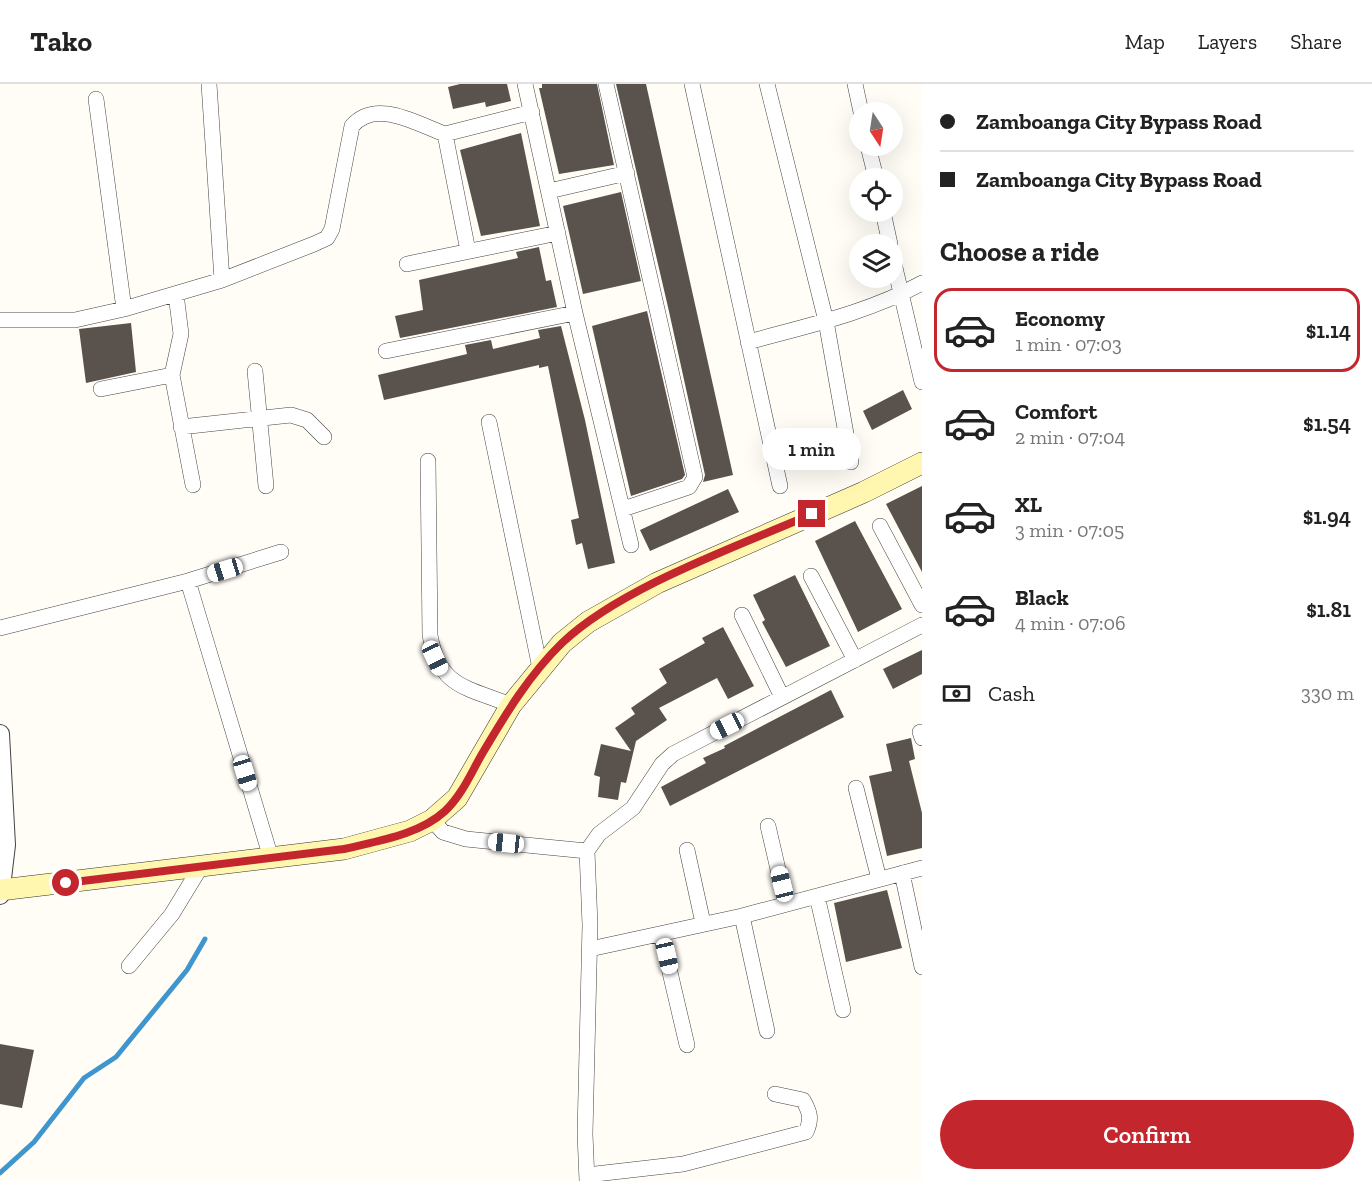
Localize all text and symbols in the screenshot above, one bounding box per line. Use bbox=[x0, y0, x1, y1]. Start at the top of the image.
text: Tako bbox=[30, 25, 92, 58]
text: Map bbox=[1125, 29, 1165, 54]
text: Layers bbox=[1198, 29, 1257, 54]
text: Share bbox=[1290, 29, 1342, 54]
north arrow bbox=[849, 102, 903, 156]
map controls bbox=[849, 102, 903, 288]
text: Zamboanga City Bypass Road bbox=[976, 108, 1262, 135]
text: Zamboanga City Bypass Road bbox=[976, 166, 1262, 193]
button: locate bbox=[849, 168, 903, 222]
button: layers bbox=[849, 234, 903, 288]
text: Choose a ride bbox=[940, 236, 1099, 268]
icon: car bbox=[943, 303, 997, 357]
text: Economy bbox=[1015, 305, 1105, 332]
text: $1.14 bbox=[1306, 317, 1351, 344]
text: 1 min · 07:03 bbox=[1015, 332, 1122, 356]
icon: car bbox=[943, 396, 997, 450]
text: Comfort bbox=[1015, 398, 1097, 425]
text: $1.54 bbox=[1303, 410, 1351, 437]
text: 2 min · 07:04 bbox=[1015, 425, 1125, 449]
callout: 1 min bbox=[762, 427, 862, 469]
text: 1 min bbox=[788, 437, 835, 461]
icon: car bbox=[943, 489, 997, 543]
text: XL bbox=[1015, 491, 1042, 518]
route end bbox=[798, 500, 825, 527]
text: $1.94 bbox=[1303, 503, 1351, 530]
text: 3 min · 07:05 bbox=[1015, 518, 1124, 542]
car bbox=[205, 556, 245, 584]
icon: car bbox=[943, 582, 997, 636]
text: Black bbox=[1015, 584, 1069, 611]
text: $1.81 bbox=[1306, 596, 1351, 623]
text: 4 min · 07:06 bbox=[1015, 611, 1126, 635]
car bbox=[419, 638, 451, 678]
icon: cash bbox=[940, 677, 973, 710]
text: Cash bbox=[988, 680, 1035, 707]
text: 330 m bbox=[1301, 681, 1354, 705]
car bbox=[707, 710, 747, 742]
car bbox=[231, 753, 259, 793]
car bbox=[487, 832, 525, 854]
car bbox=[769, 864, 795, 904]
route start bbox=[52, 869, 79, 896]
car bbox=[654, 936, 680, 976]
button: Confirm bbox=[940, 1100, 1354, 1169]

